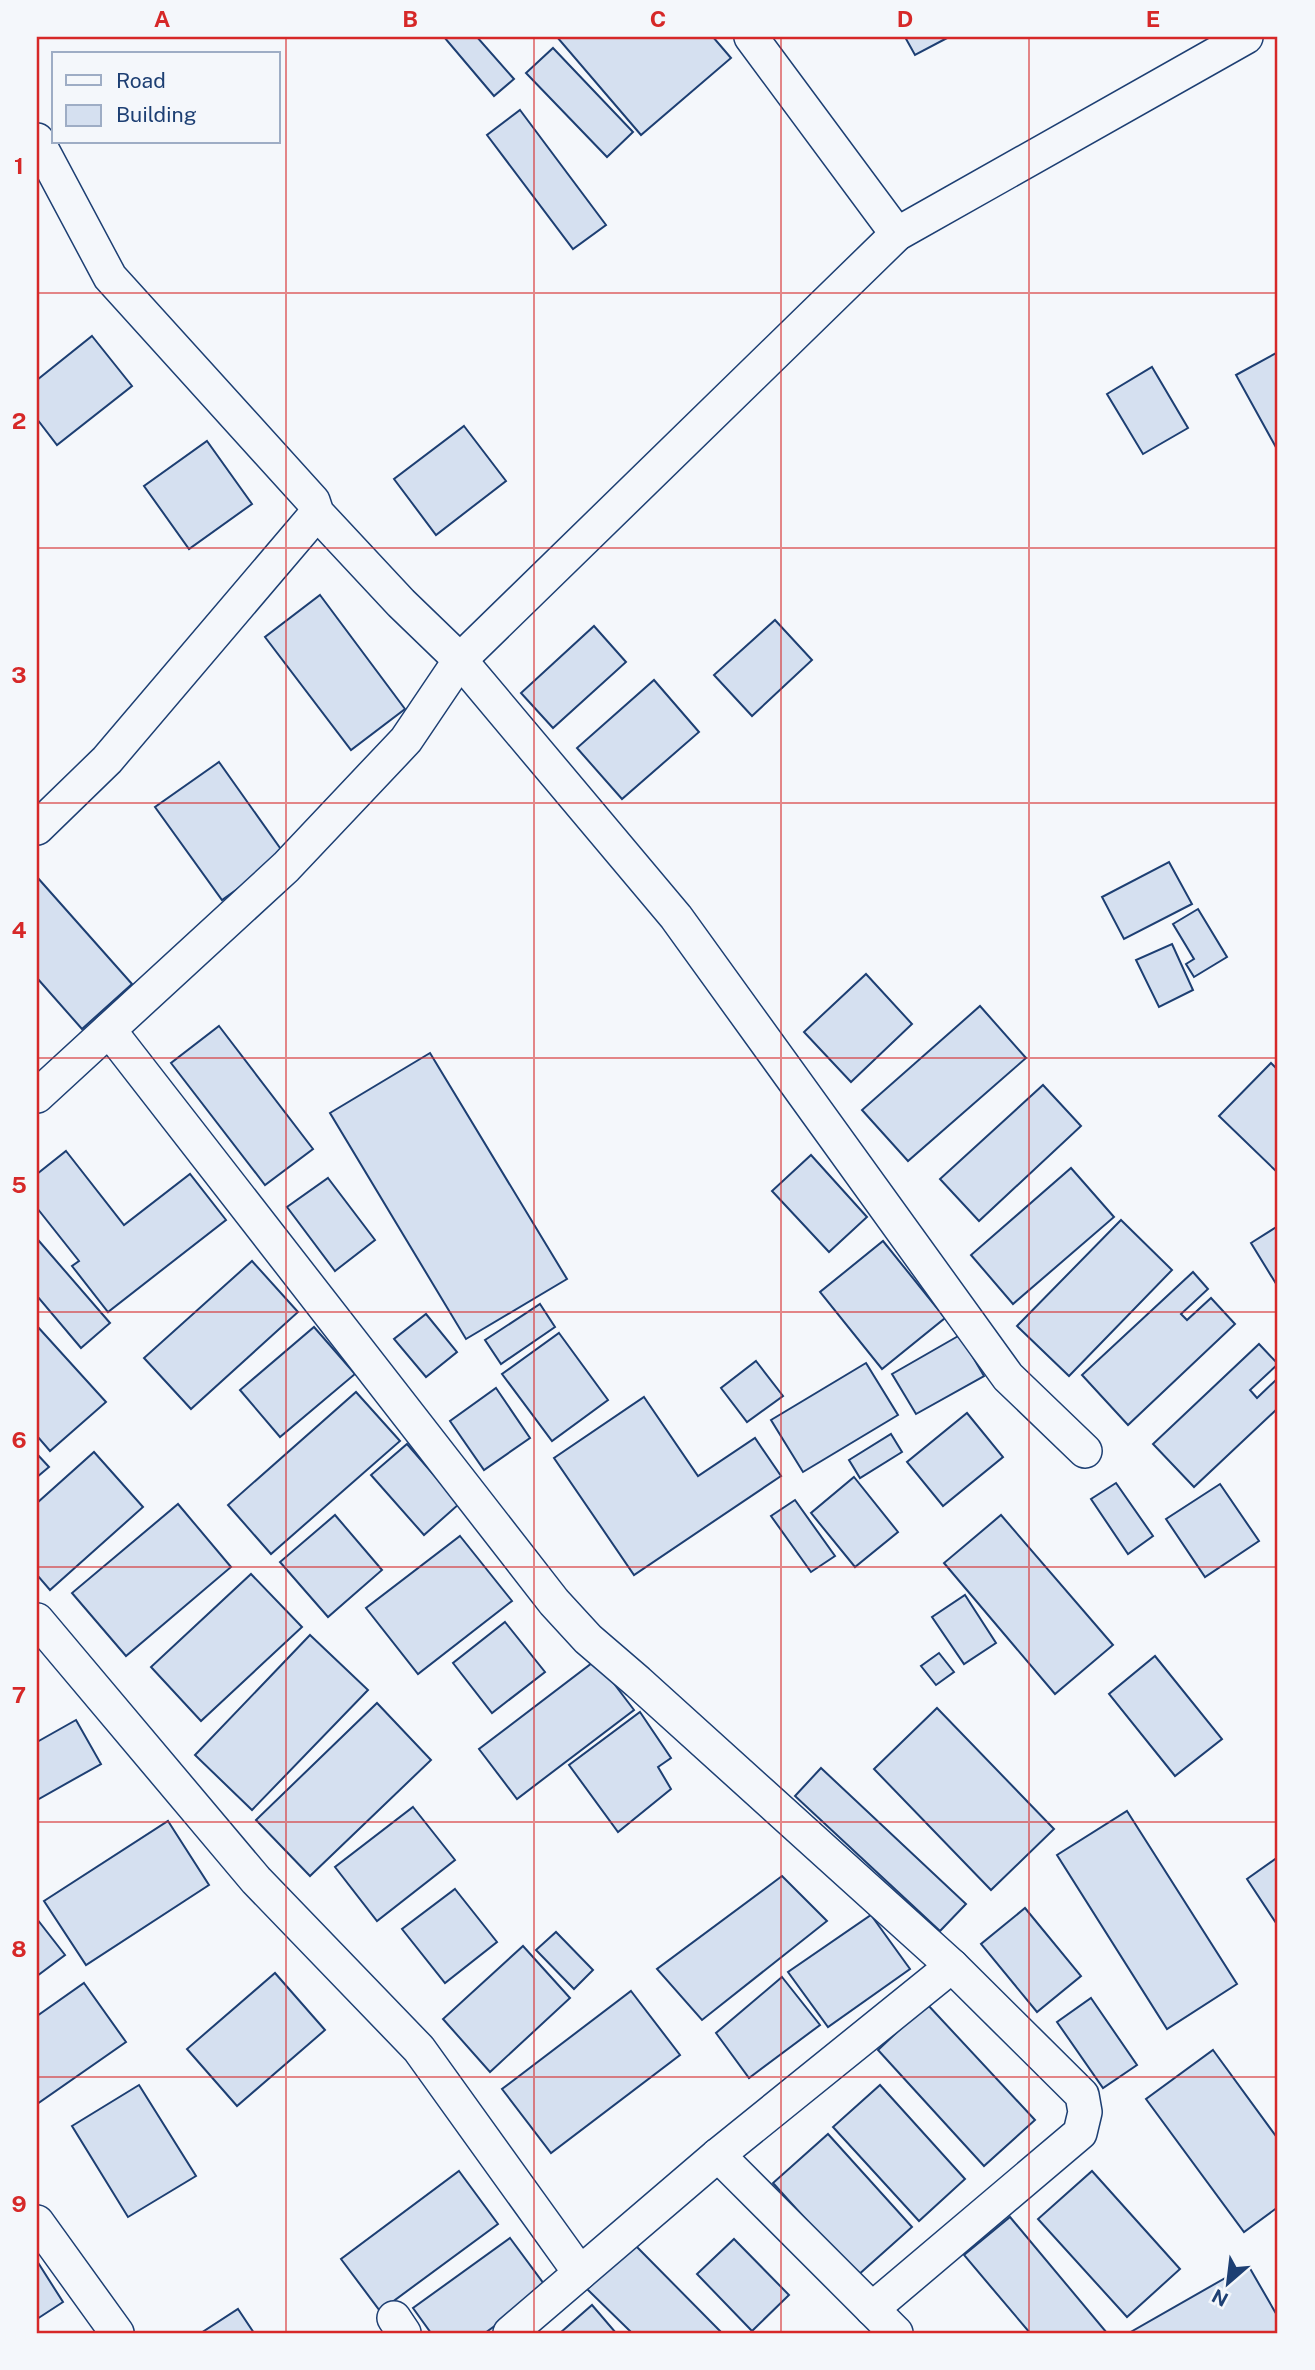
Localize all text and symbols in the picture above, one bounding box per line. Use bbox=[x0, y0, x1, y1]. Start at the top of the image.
text: A bbox=[154, 5, 171, 32]
text: B bbox=[402, 5, 418, 32]
text: C bbox=[650, 5, 666, 32]
text: D bbox=[897, 5, 913, 32]
text: E bbox=[1146, 5, 1160, 32]
legend bbox=[52, 52, 280, 144]
text: Road bbox=[116, 68, 166, 93]
text: Building bbox=[116, 102, 197, 127]
text: 1 bbox=[14, 152, 24, 179]
text: 2 bbox=[12, 407, 26, 434]
text: 3 bbox=[11, 661, 27, 688]
text: 4 bbox=[11, 916, 27, 943]
text: 5 bbox=[11, 1171, 27, 1198]
text: 6 bbox=[11, 1426, 27, 1453]
text: 7 bbox=[12, 1681, 26, 1708]
text: 8 bbox=[11, 1935, 27, 1962]
text: 9 bbox=[11, 2190, 27, 2217]
north arrow bbox=[1192, 2248, 1262, 2318]
text: N bbox=[1208, 2285, 1232, 2311]

